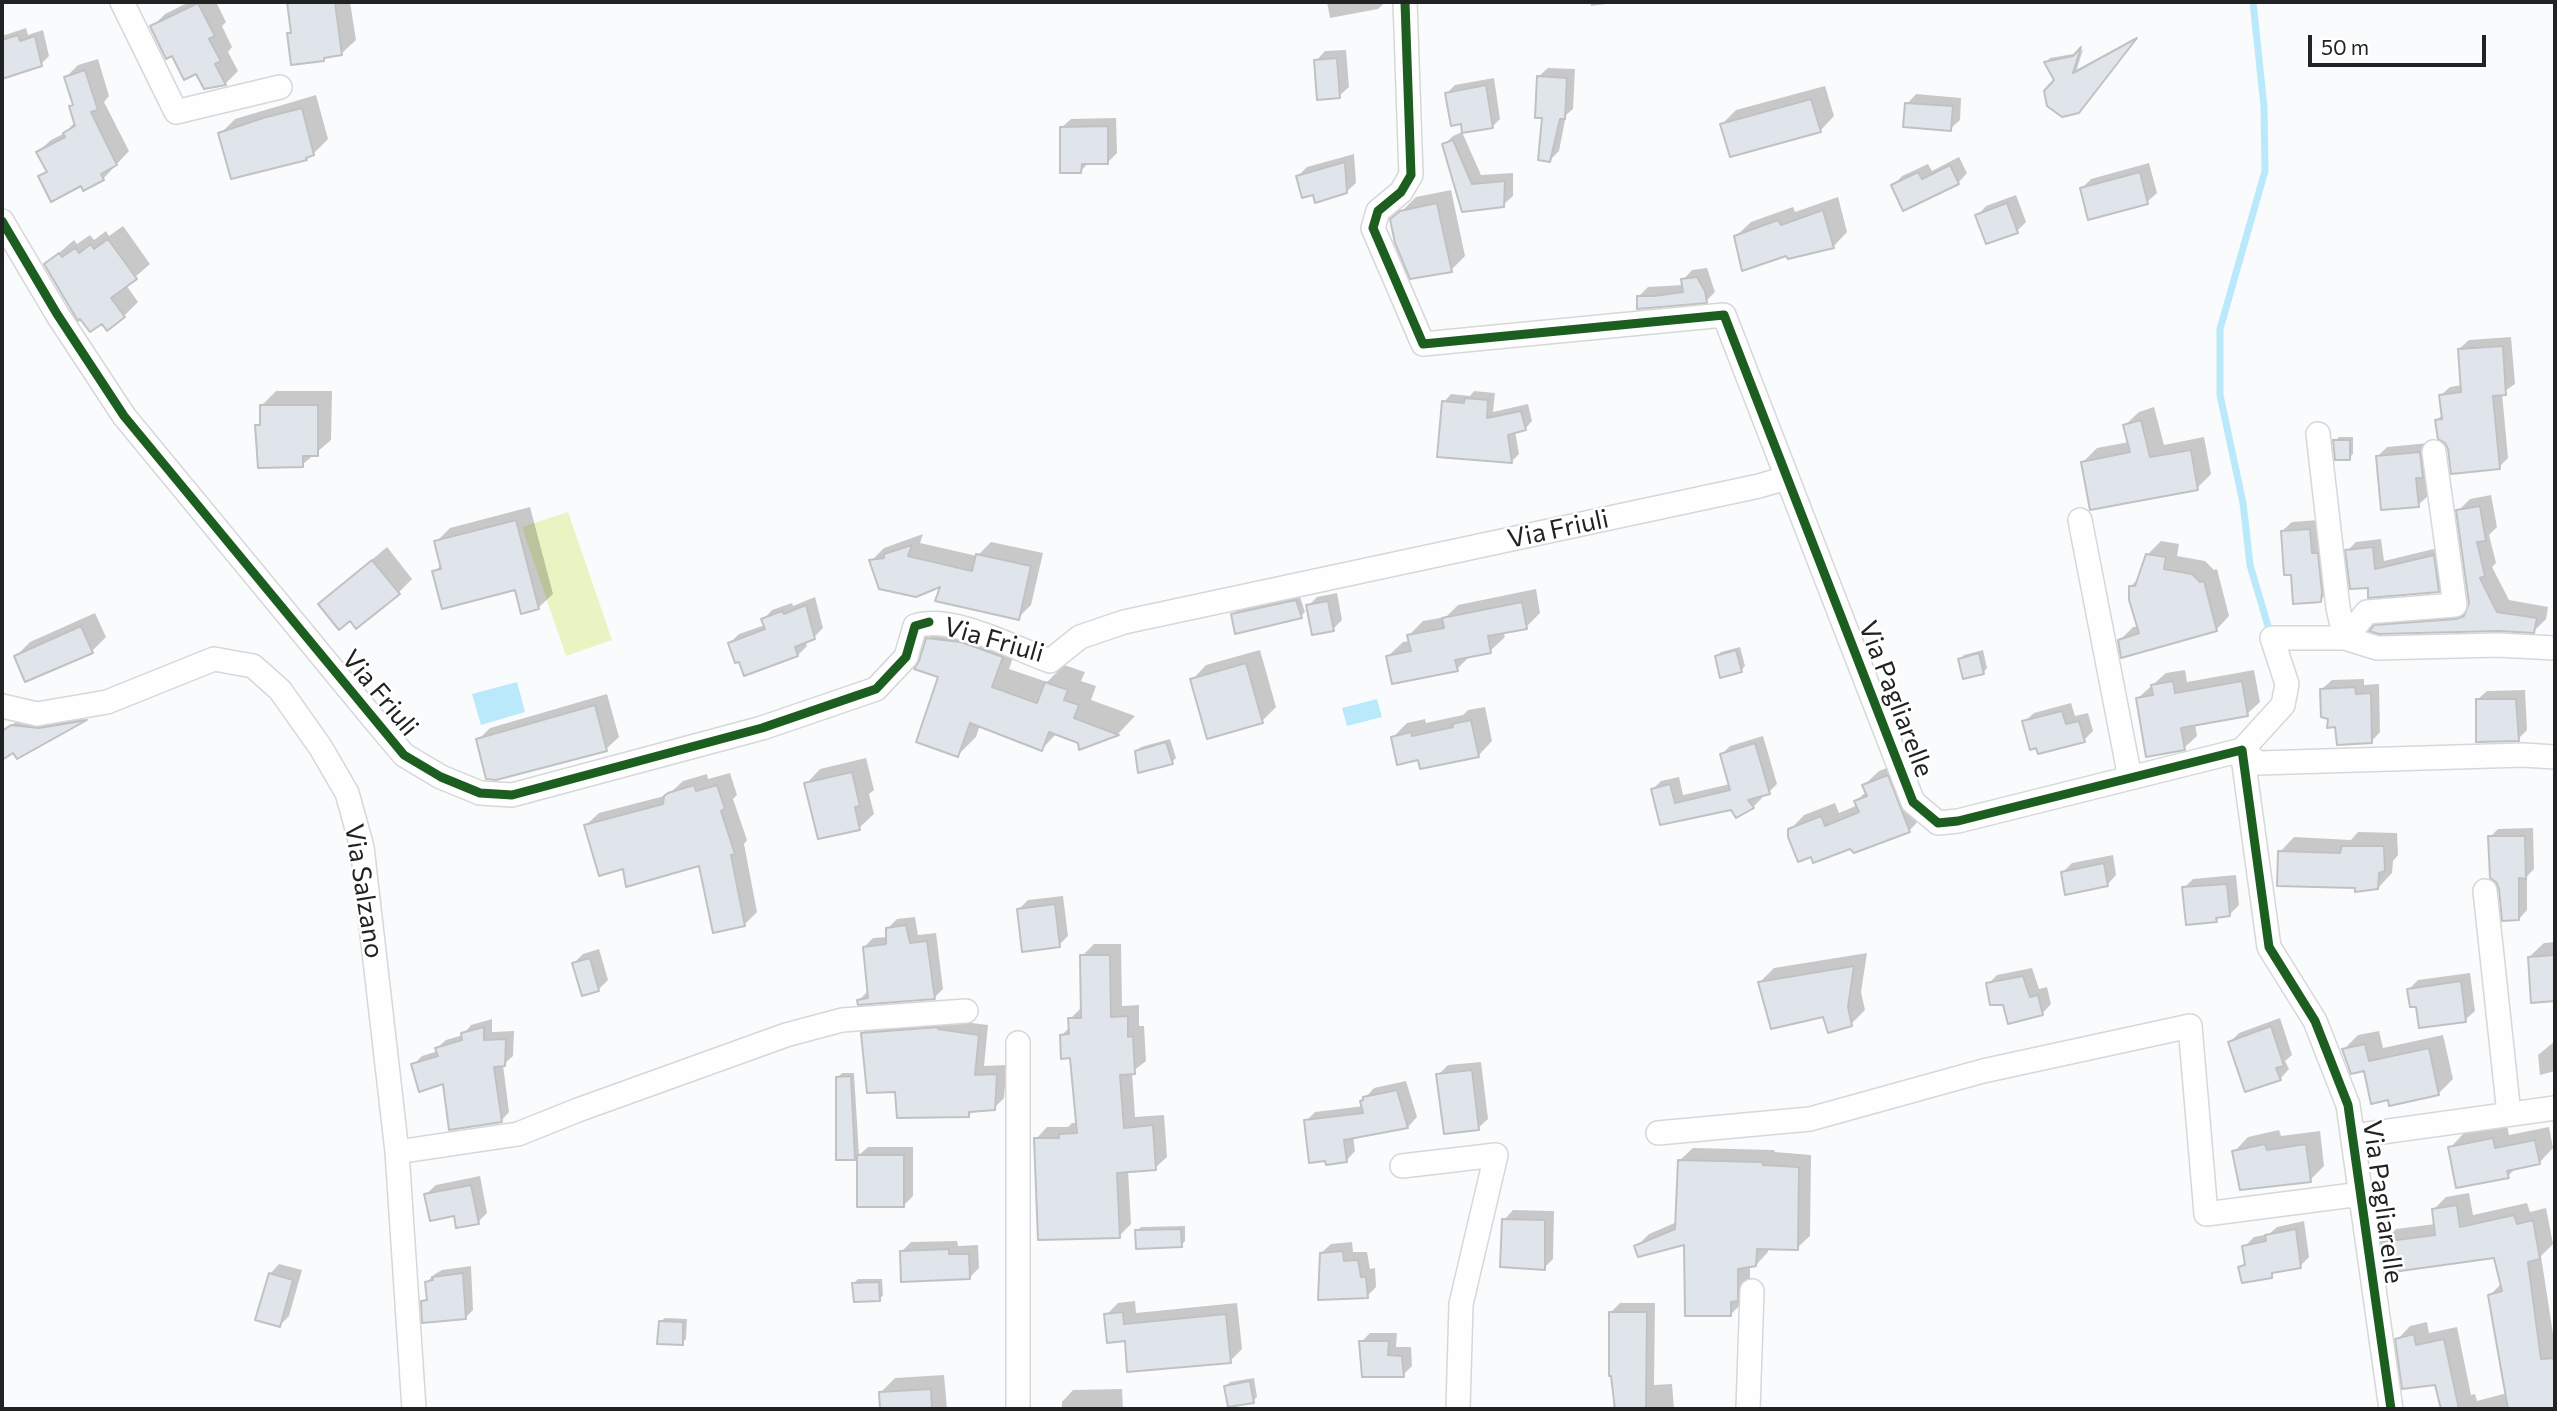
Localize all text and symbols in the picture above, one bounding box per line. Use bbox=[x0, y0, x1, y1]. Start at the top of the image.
scale bar bbox=[2312, 21, 2490, 65]
text: 50 m bbox=[2321, 34, 2369, 59]
street label: Via Friuli bbox=[1505, 503, 1611, 555]
street label: Via Friuli bbox=[940, 611, 1048, 669]
street label: Via Pagliarelle bbox=[1852, 617, 1940, 781]
street label: Via Friuli bbox=[335, 644, 425, 742]
street label: Via Salzano bbox=[338, 822, 390, 960]
street label: Via Pagliarelle bbox=[2356, 1118, 2410, 1286]

